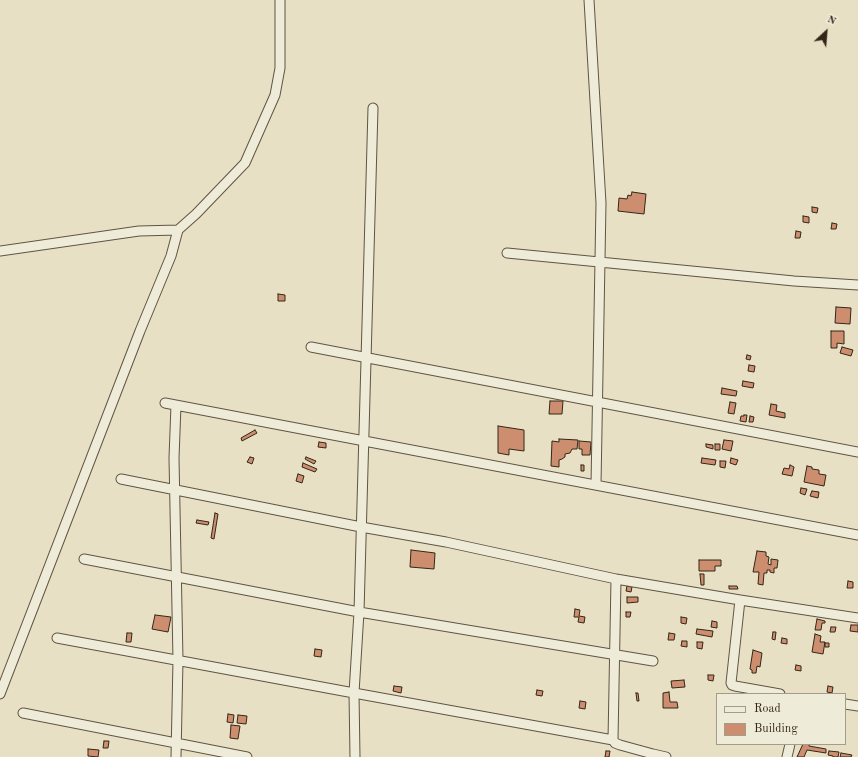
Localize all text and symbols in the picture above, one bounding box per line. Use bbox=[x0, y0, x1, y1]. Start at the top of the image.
north arrow bbox=[806, 12, 846, 52]
text: N bbox=[825, 14, 838, 28]
legend bbox=[716, 693, 846, 745]
text: Road bbox=[754, 703, 781, 715]
text: Building bbox=[754, 723, 798, 735]

